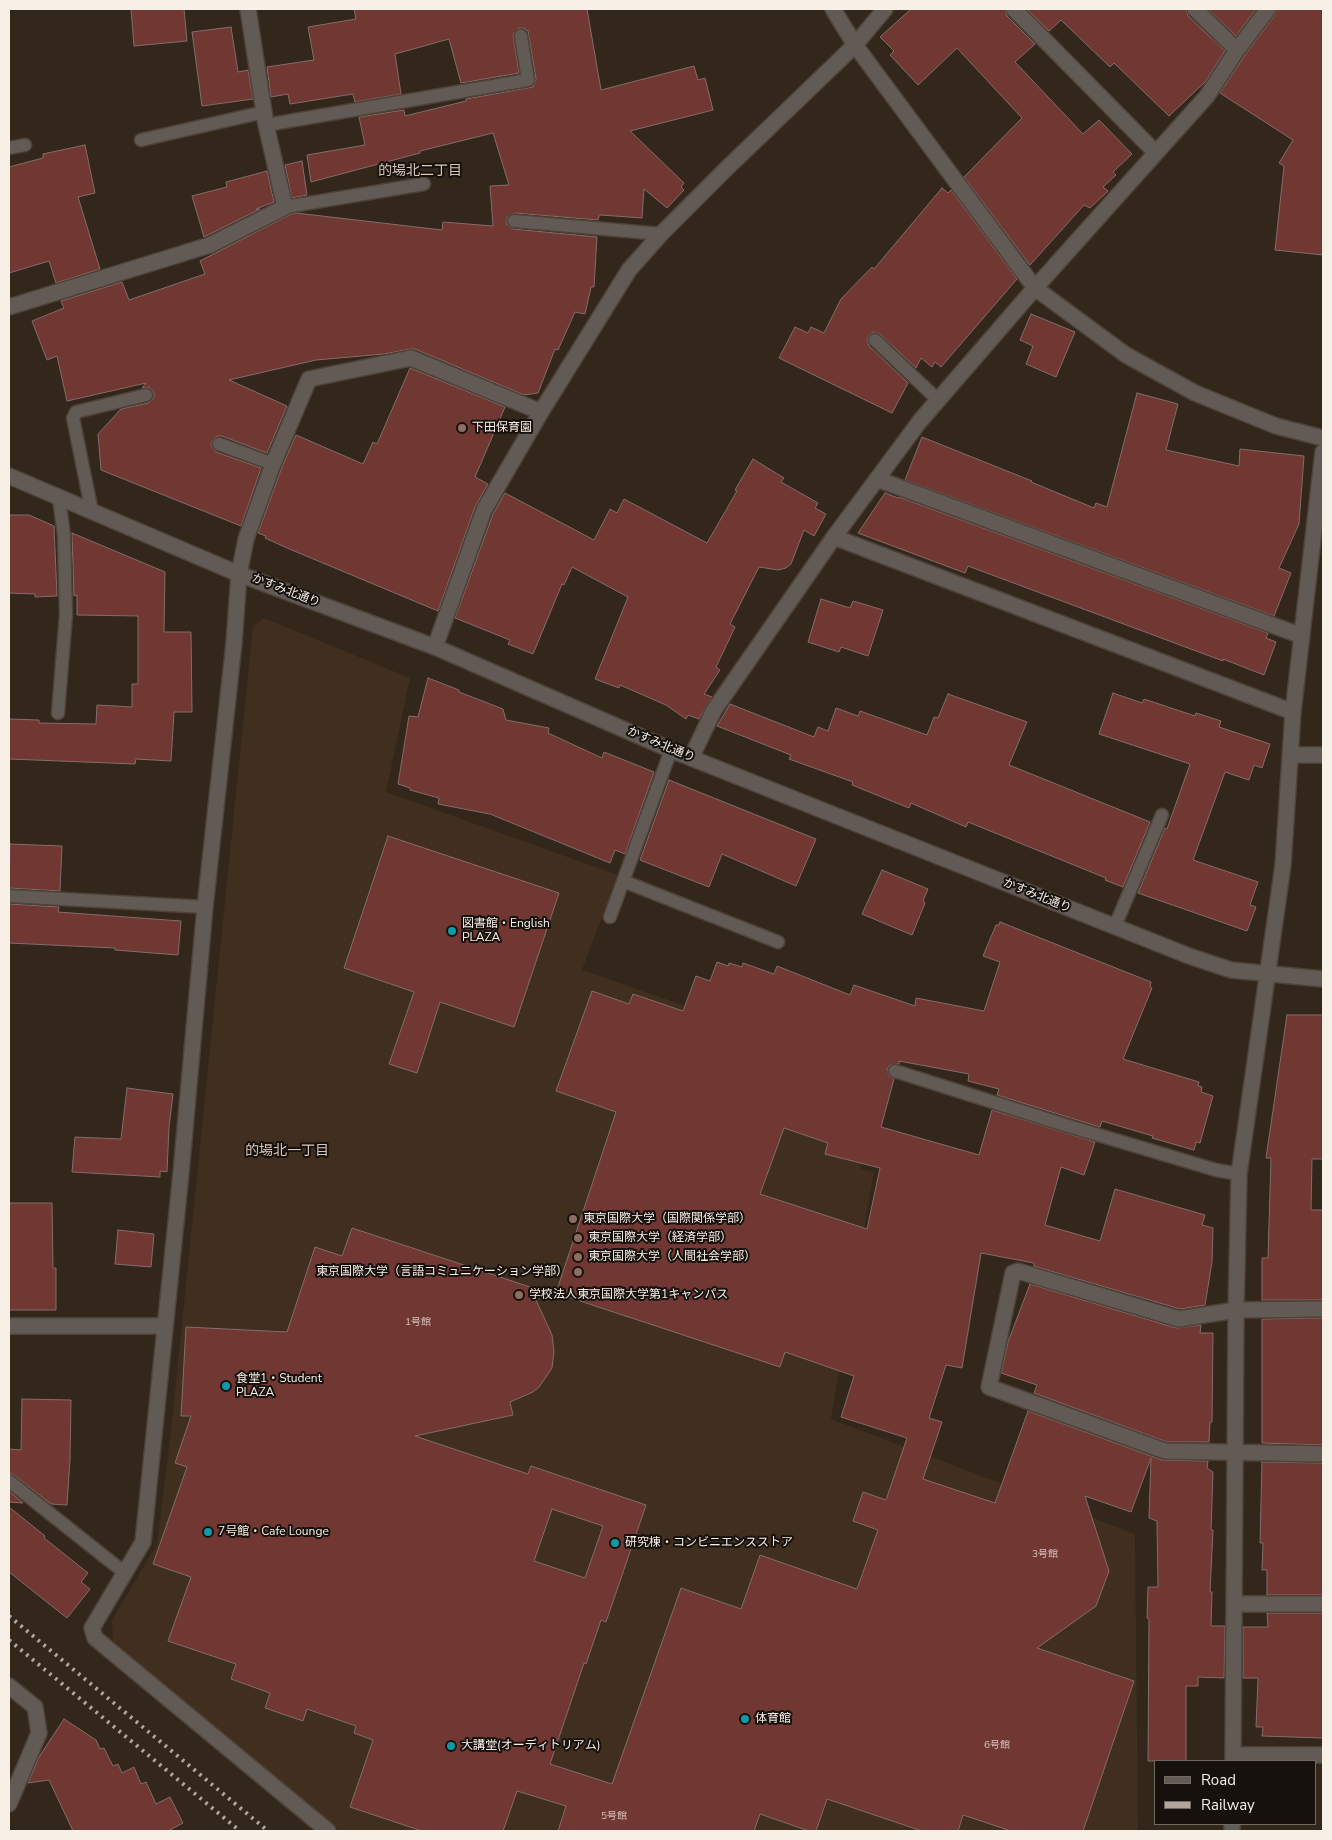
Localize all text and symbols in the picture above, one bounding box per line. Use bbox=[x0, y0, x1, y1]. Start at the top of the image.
district label: 的場北二丁目 bbox=[378, 164, 462, 180]
place label: 下田保育園 bbox=[472, 421, 532, 435]
marker: 下田保育園 bbox=[456, 422, 468, 434]
street label: かすみ北通り bbox=[250, 571, 322, 611]
street label: かすみ北通り bbox=[625, 724, 697, 766]
street label: かすみ北通り bbox=[1001, 876, 1073, 916]
place label: 図書館・English PLAZA bbox=[462, 917, 550, 945]
marker: 図書館・English PLAZA bbox=[446, 925, 458, 937]
district label: 的場北一丁目 bbox=[245, 1144, 329, 1160]
place label: 東京国際大学（国際関係学部） bbox=[583, 1212, 751, 1226]
marker: 東京国際大学（国際関係学部） bbox=[567, 1213, 579, 1225]
place label: 東京国際大学（経済学部） bbox=[588, 1231, 732, 1245]
marker: 東京国際大学（経済学部） bbox=[572, 1232, 584, 1244]
place label: 東京国際大学（人間社会学部） bbox=[588, 1250, 756, 1264]
marker: 東京国際大学（人間社会学部） bbox=[572, 1251, 584, 1263]
place label: 東京国際大学（言語コミュニケーション学部） bbox=[316, 1265, 568, 1279]
marker: 東京国際大学（言語コミュニケーション学部） bbox=[572, 1266, 584, 1278]
place label: 学校法人東京国際大学第1キャンパス bbox=[529, 1288, 728, 1302]
marker: 学校法人東京国際大学第1キャンパス bbox=[513, 1289, 525, 1301]
house number: 1号館 bbox=[405, 1317, 431, 1329]
place label: 食堂1・Student PLAZA bbox=[236, 1372, 322, 1400]
marker: 食堂1・Student PLAZA bbox=[220, 1380, 232, 1392]
place label: 7号館・Cafe Lounge bbox=[218, 1525, 329, 1539]
marker: 7号館・Cafe Lounge bbox=[202, 1526, 214, 1538]
place label: 研究棟・コンビニエンスストア bbox=[625, 1536, 793, 1550]
marker: 研究棟・コンビニエンスストア bbox=[609, 1537, 621, 1549]
house number: 3号館 bbox=[1032, 1549, 1058, 1561]
place label: 体育館 bbox=[755, 1712, 791, 1726]
marker: 体育館 bbox=[739, 1713, 751, 1725]
place label: 大講堂(オーディトリアム) bbox=[461, 1739, 601, 1753]
marker: 大講堂(オーディトリアム) bbox=[445, 1740, 457, 1752]
house number: 6号館 bbox=[984, 1740, 1010, 1752]
legend bbox=[1154, 1760, 1317, 1825]
text: Road bbox=[1201, 1770, 1236, 1790]
text: Railway bbox=[1201, 1795, 1255, 1815]
house number: 5号館 bbox=[601, 1811, 627, 1823]

